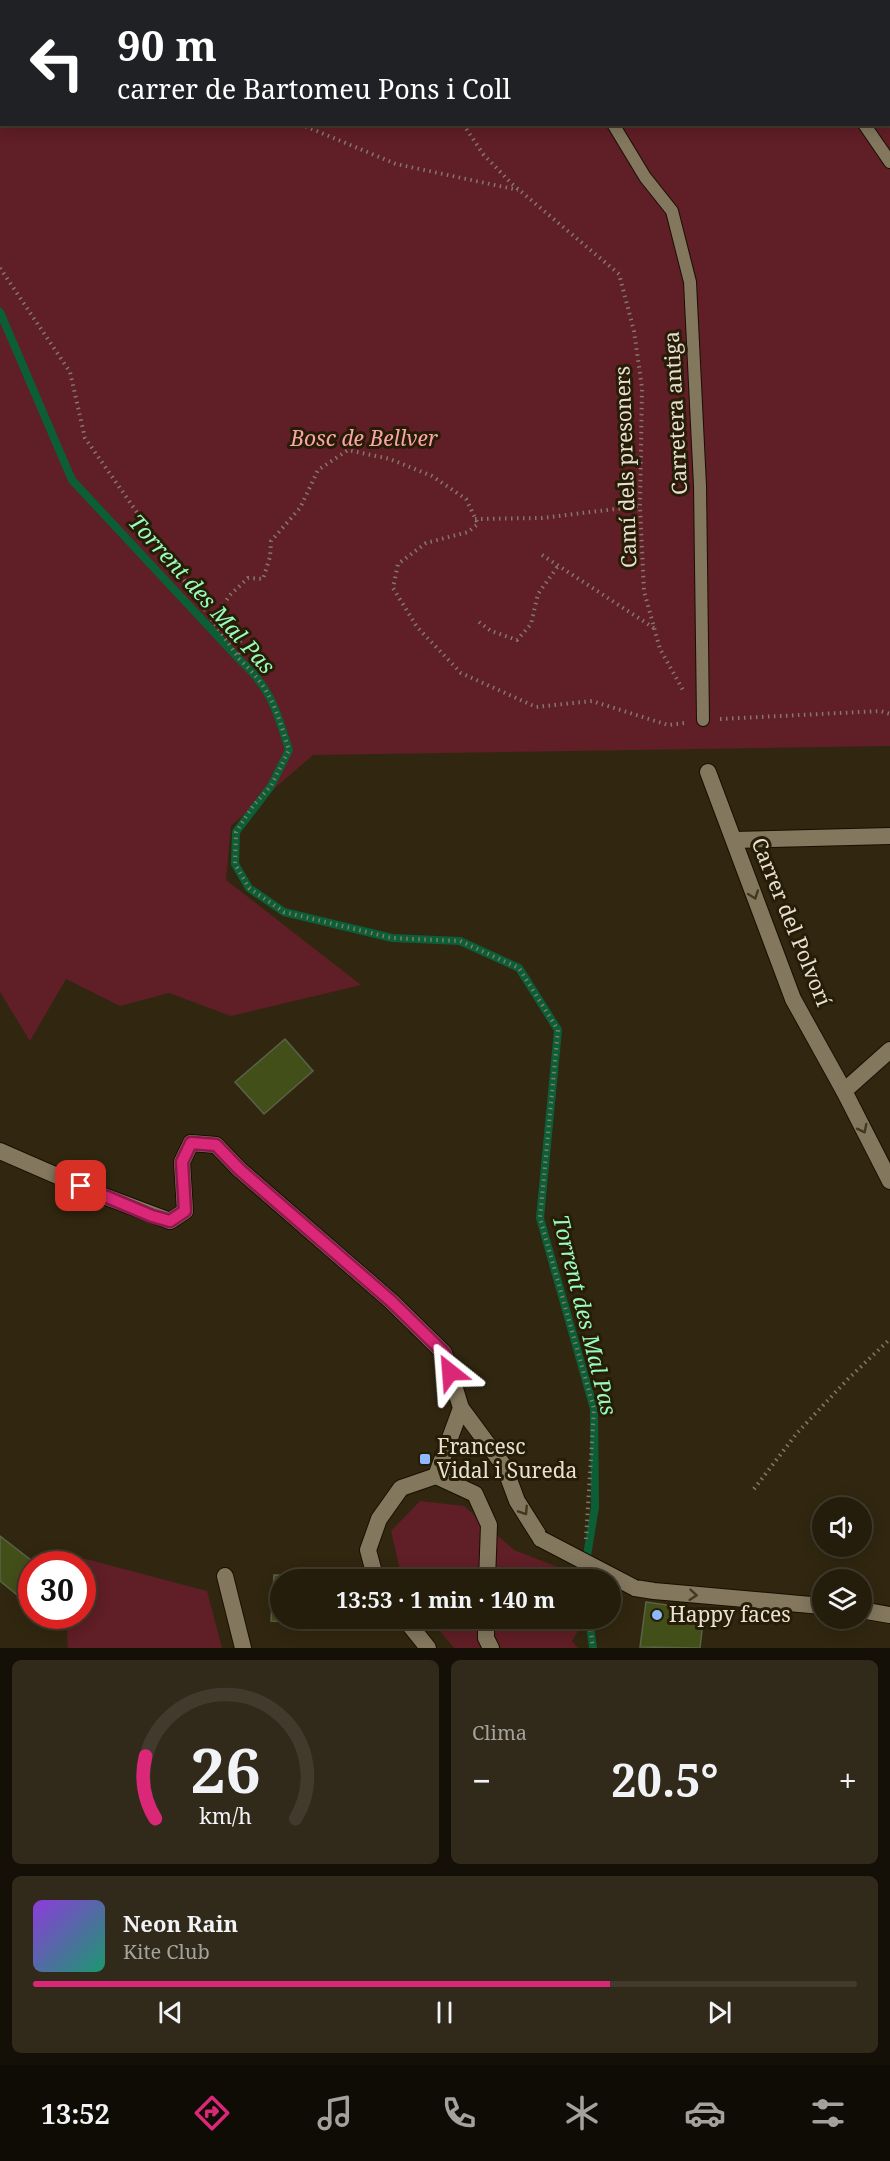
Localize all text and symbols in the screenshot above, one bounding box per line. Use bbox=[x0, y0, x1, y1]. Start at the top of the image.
text: 90 m bbox=[117, 16, 217, 73]
icon: left bbox=[18, 24, 96, 102]
text: carrer de Bartomeu Pons i Coll bbox=[117, 70, 511, 107]
street label: Carretera antiga bbox=[657, 331, 693, 496]
street label: Camí dels presoners bbox=[607, 366, 643, 568]
park label: Bosc de Bellver bbox=[289, 424, 438, 452]
water label: Torrent des Mal Pas bbox=[123, 507, 283, 680]
street label: Carrer del Polvorí bbox=[745, 833, 839, 1010]
one-way arrow bbox=[747, 889, 760, 900]
one-way arrow bbox=[856, 1122, 867, 1133]
pin bbox=[55, 1160, 106, 1211]
icon: arrive bbox=[64, 1169, 97, 1202]
water label: Torrent des Mal Pas bbox=[547, 1212, 625, 1418]
position arrow bbox=[418, 1340, 482, 1404]
place label: Francesc Vidal i Sureda bbox=[437, 1432, 577, 1484]
marker: Francesc Vidal i Sureda bbox=[418, 1452, 432, 1466]
map controls bbox=[812, 1497, 872, 1629]
button: sound bbox=[812, 1497, 872, 1557]
one-way arrow bbox=[516, 1505, 528, 1515]
speed limit sign: 30 bbox=[18, 1551, 96, 1629]
button: layers bbox=[812, 1569, 872, 1629]
text: 13:53 · 1 min · 140 m bbox=[336, 1584, 555, 1614]
one-way arrow bbox=[689, 1588, 698, 1601]
place label: Happy faces bbox=[669, 1600, 791, 1628]
marker: Happy faces bbox=[650, 1608, 664, 1622]
text: Clima bbox=[472, 1719, 527, 1746]
text: 26 bbox=[190, 1726, 261, 1811]
text: 20.5° bbox=[611, 1749, 719, 1810]
text: − bbox=[472, 1758, 491, 1803]
text: + bbox=[839, 1758, 857, 1803]
text: km/h bbox=[199, 1801, 252, 1830]
text: Neon Rain bbox=[123, 1908, 238, 1938]
text: Kite Club bbox=[123, 1938, 210, 1965]
icon: previous bbox=[154, 1996, 187, 2029]
icon: pause bbox=[428, 1996, 461, 2029]
icon: next bbox=[703, 1996, 736, 2029]
icon: directions bbox=[191, 2092, 233, 2134]
icon: music bbox=[314, 2092, 356, 2134]
icon: phone bbox=[438, 2092, 480, 2134]
icon: climate bbox=[561, 2092, 603, 2134]
icon: car bbox=[684, 2092, 726, 2134]
icon: filters bbox=[807, 2092, 849, 2134]
text: 13:52 bbox=[41, 2095, 110, 2132]

